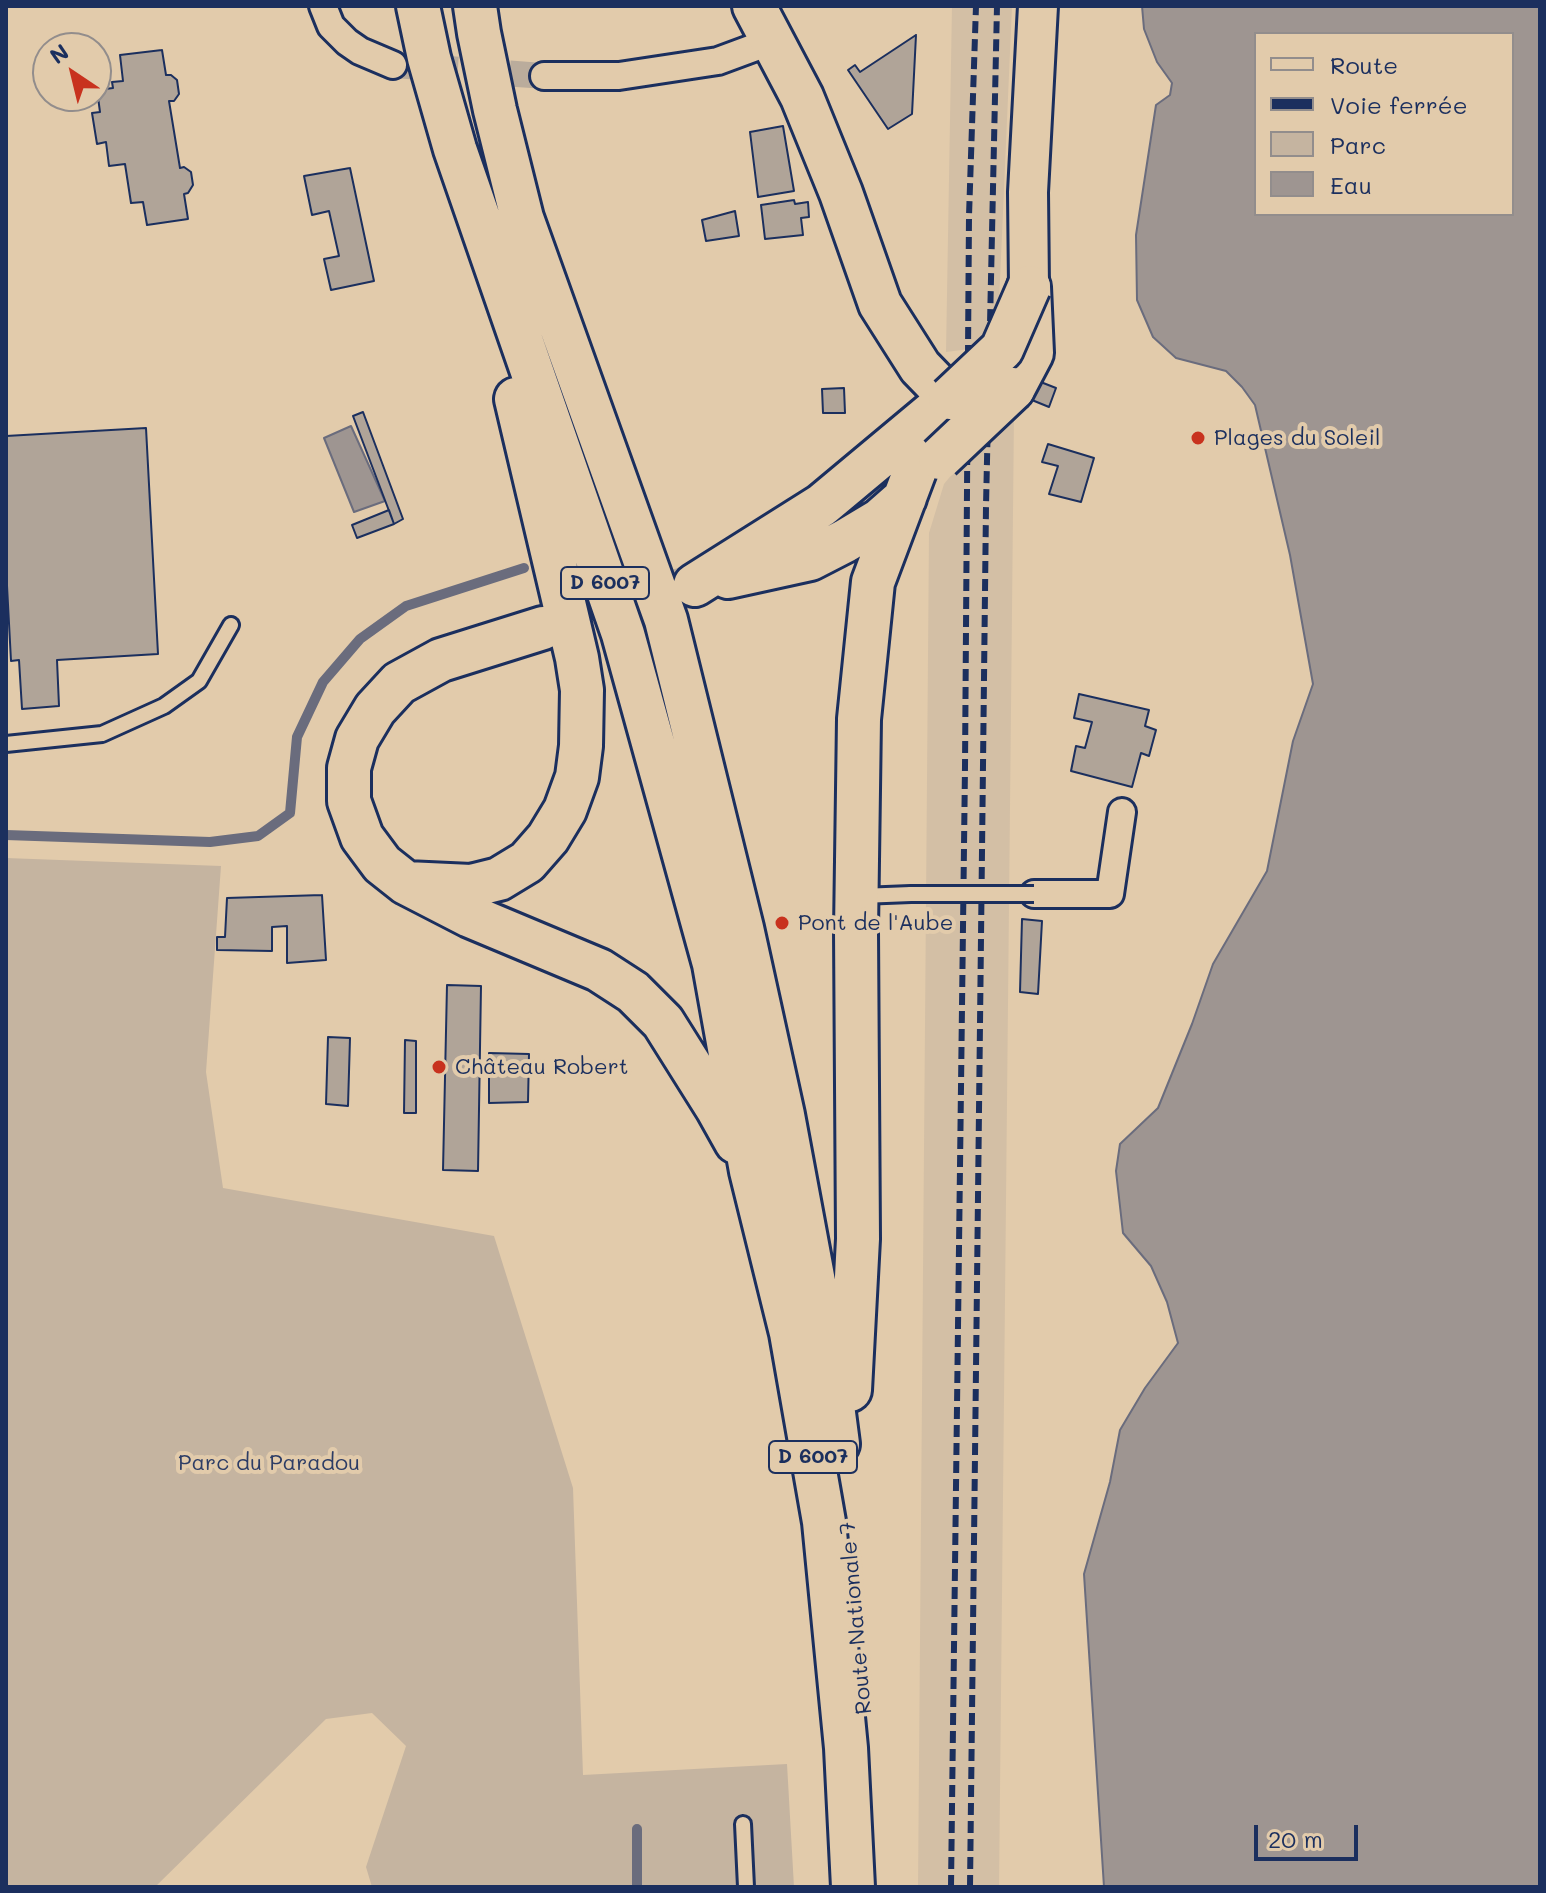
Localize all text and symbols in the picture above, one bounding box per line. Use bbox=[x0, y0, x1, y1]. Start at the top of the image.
north arrow bbox=[32, 32, 112, 112]
legend bbox=[1254, 32, 1514, 216]
text: N bbox=[44, 37, 74, 70]
text: Route bbox=[1330, 49, 1398, 80]
text: Voie ferrée bbox=[1330, 89, 1468, 120]
text: Parc bbox=[1330, 129, 1386, 160]
text: Eau bbox=[1330, 169, 1372, 200]
place label: Plages du Soleil bbox=[1214, 425, 1381, 451]
marker: Plages du Soleil bbox=[1189, 429, 1207, 447]
road number: D 6007 bbox=[561, 567, 649, 599]
place label: Pont de l'Aube bbox=[798, 910, 953, 936]
marker: Pont de l'Aube bbox=[773, 914, 791, 932]
place label: Château Robert bbox=[455, 1054, 628, 1080]
marker: Château Robert bbox=[430, 1058, 448, 1076]
road number: D 6007 bbox=[769, 1441, 857, 1473]
park label: Parc du Paradou bbox=[178, 1450, 360, 1476]
street label: Route Nationale 7 bbox=[834, 1521, 878, 1715]
scale bar bbox=[1258, 1809, 1362, 1859]
text: 20 m bbox=[1268, 1823, 1323, 1854]

